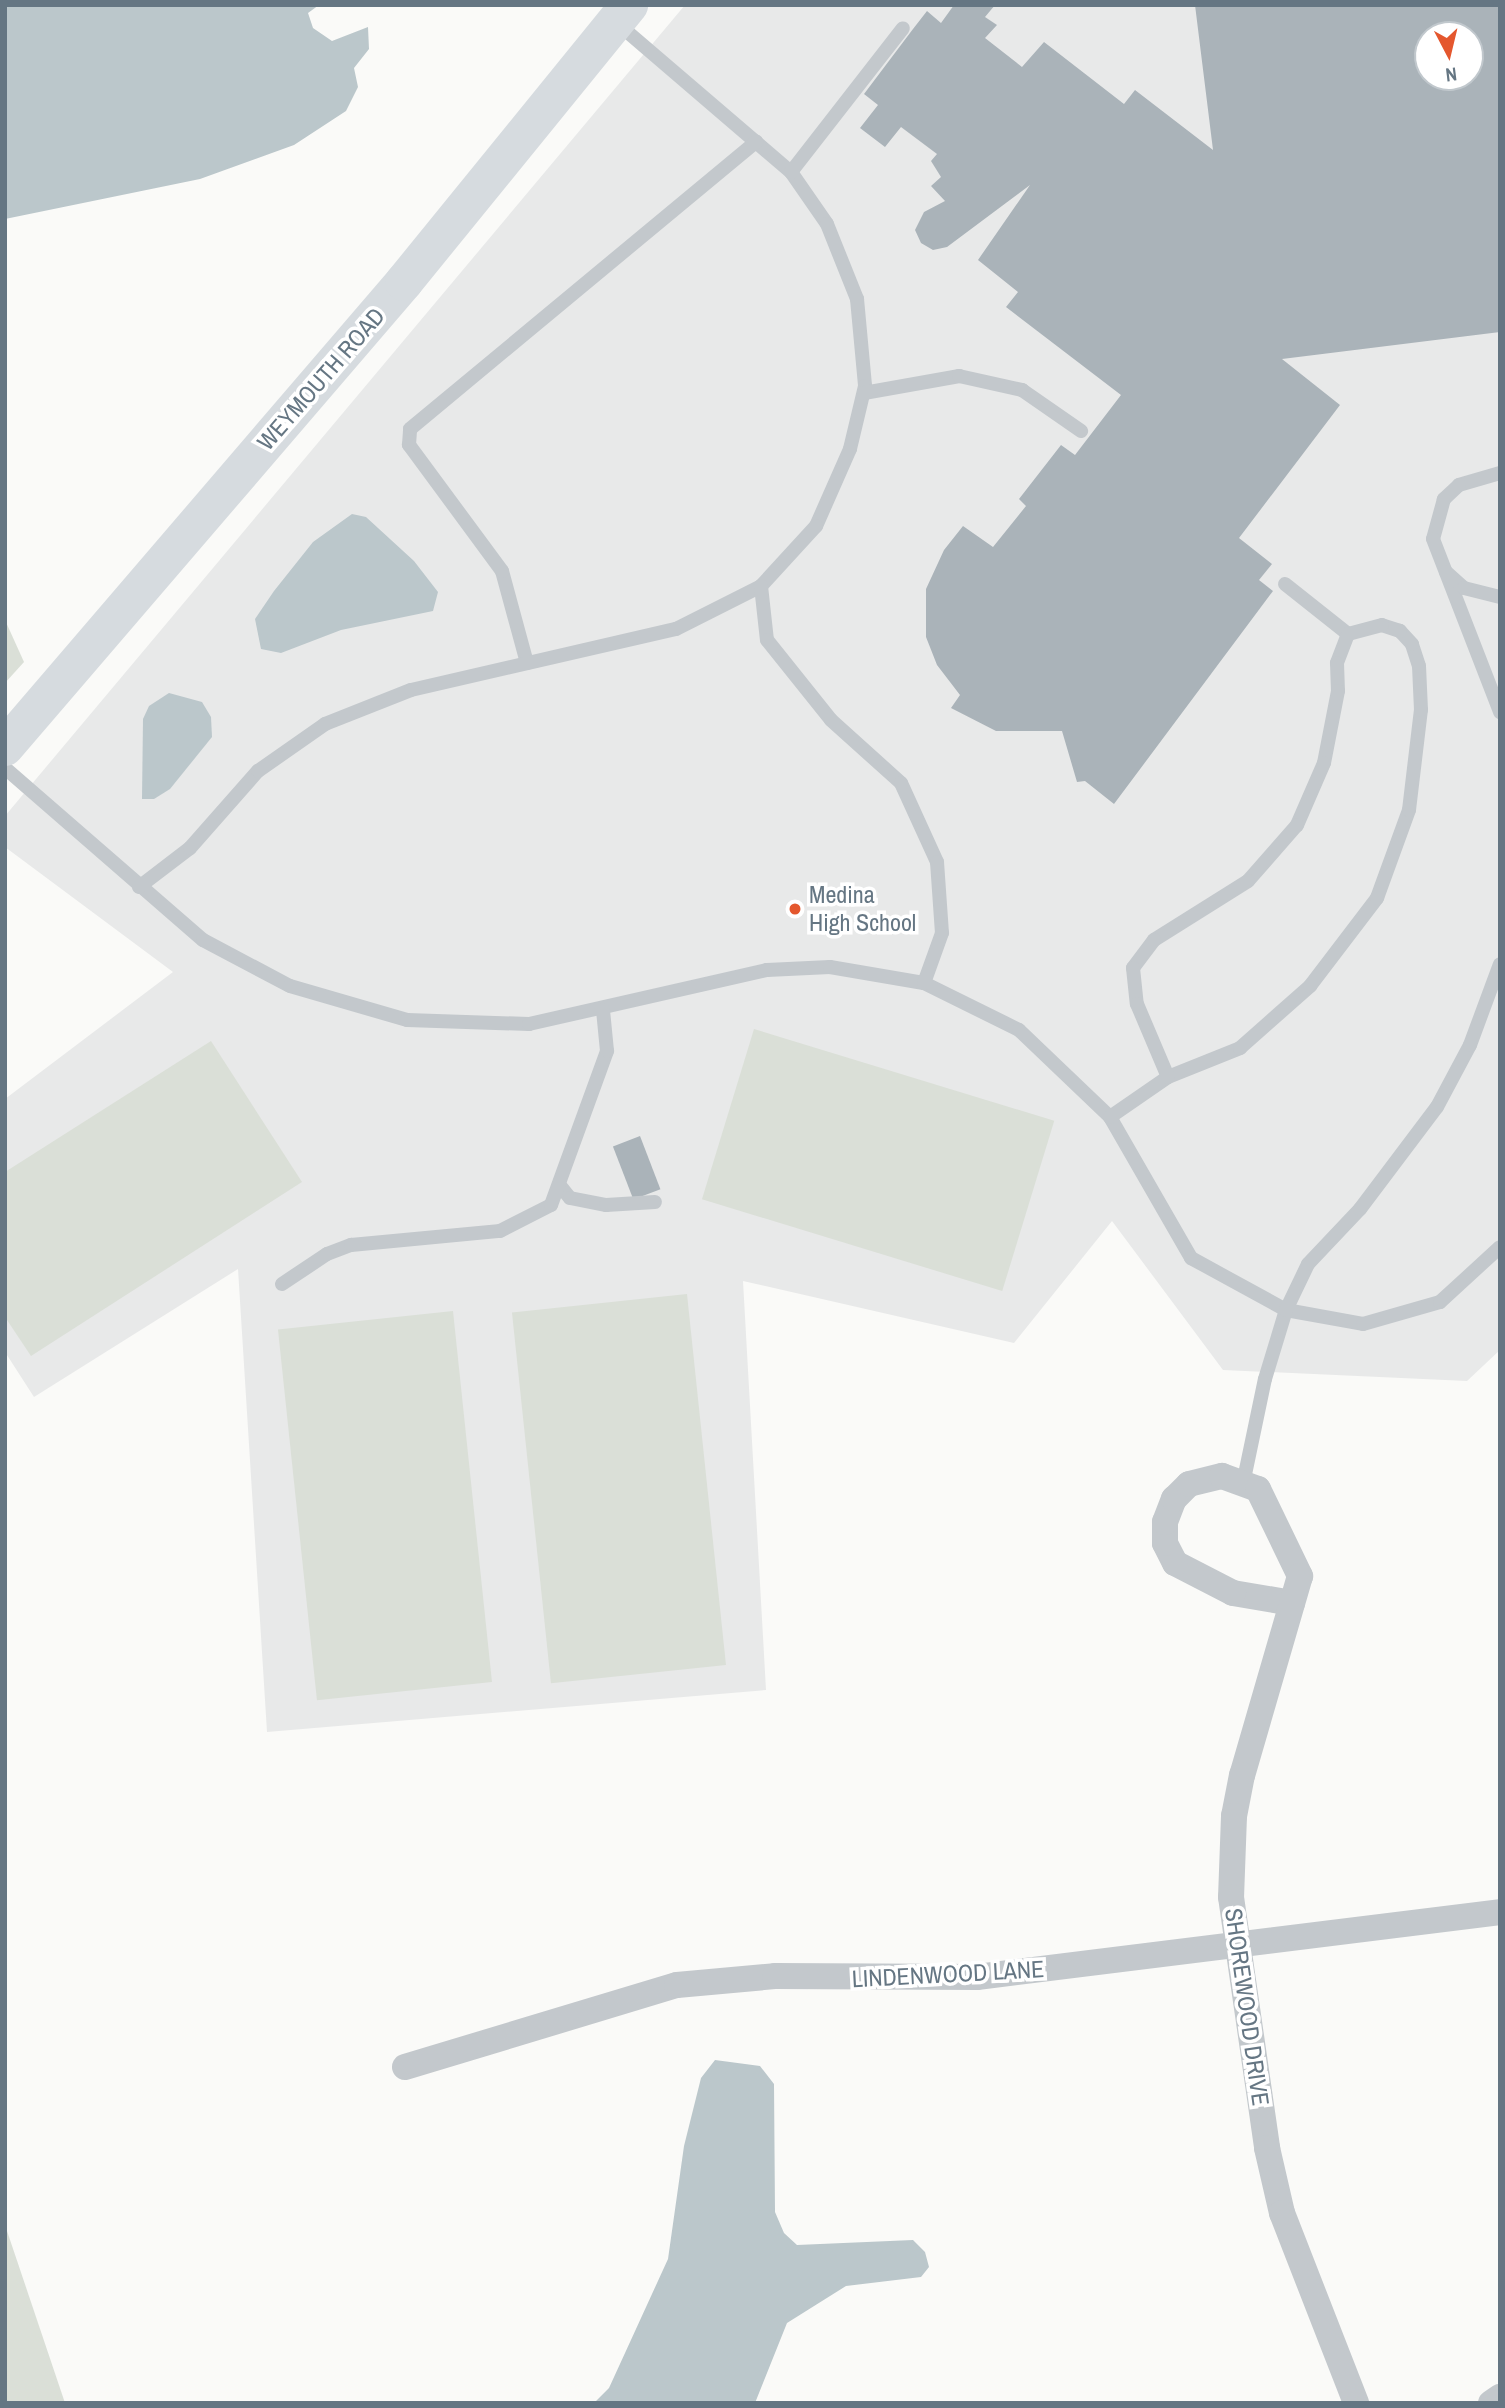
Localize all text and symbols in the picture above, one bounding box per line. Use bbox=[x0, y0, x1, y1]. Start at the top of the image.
north arrow bbox=[1414, 21, 1484, 91]
text: N bbox=[1444, 61, 1458, 88]
street label: WEYMOUTH ROAD bbox=[251, 302, 391, 456]
place label: Medina High School bbox=[809, 881, 916, 937]
marker: Medina High School bbox=[787, 901, 803, 917]
street label: SHOREWOOD DRIVE bbox=[1219, 1906, 1275, 2108]
street label: LINDENWOOD LANE bbox=[851, 1955, 1045, 1993]

